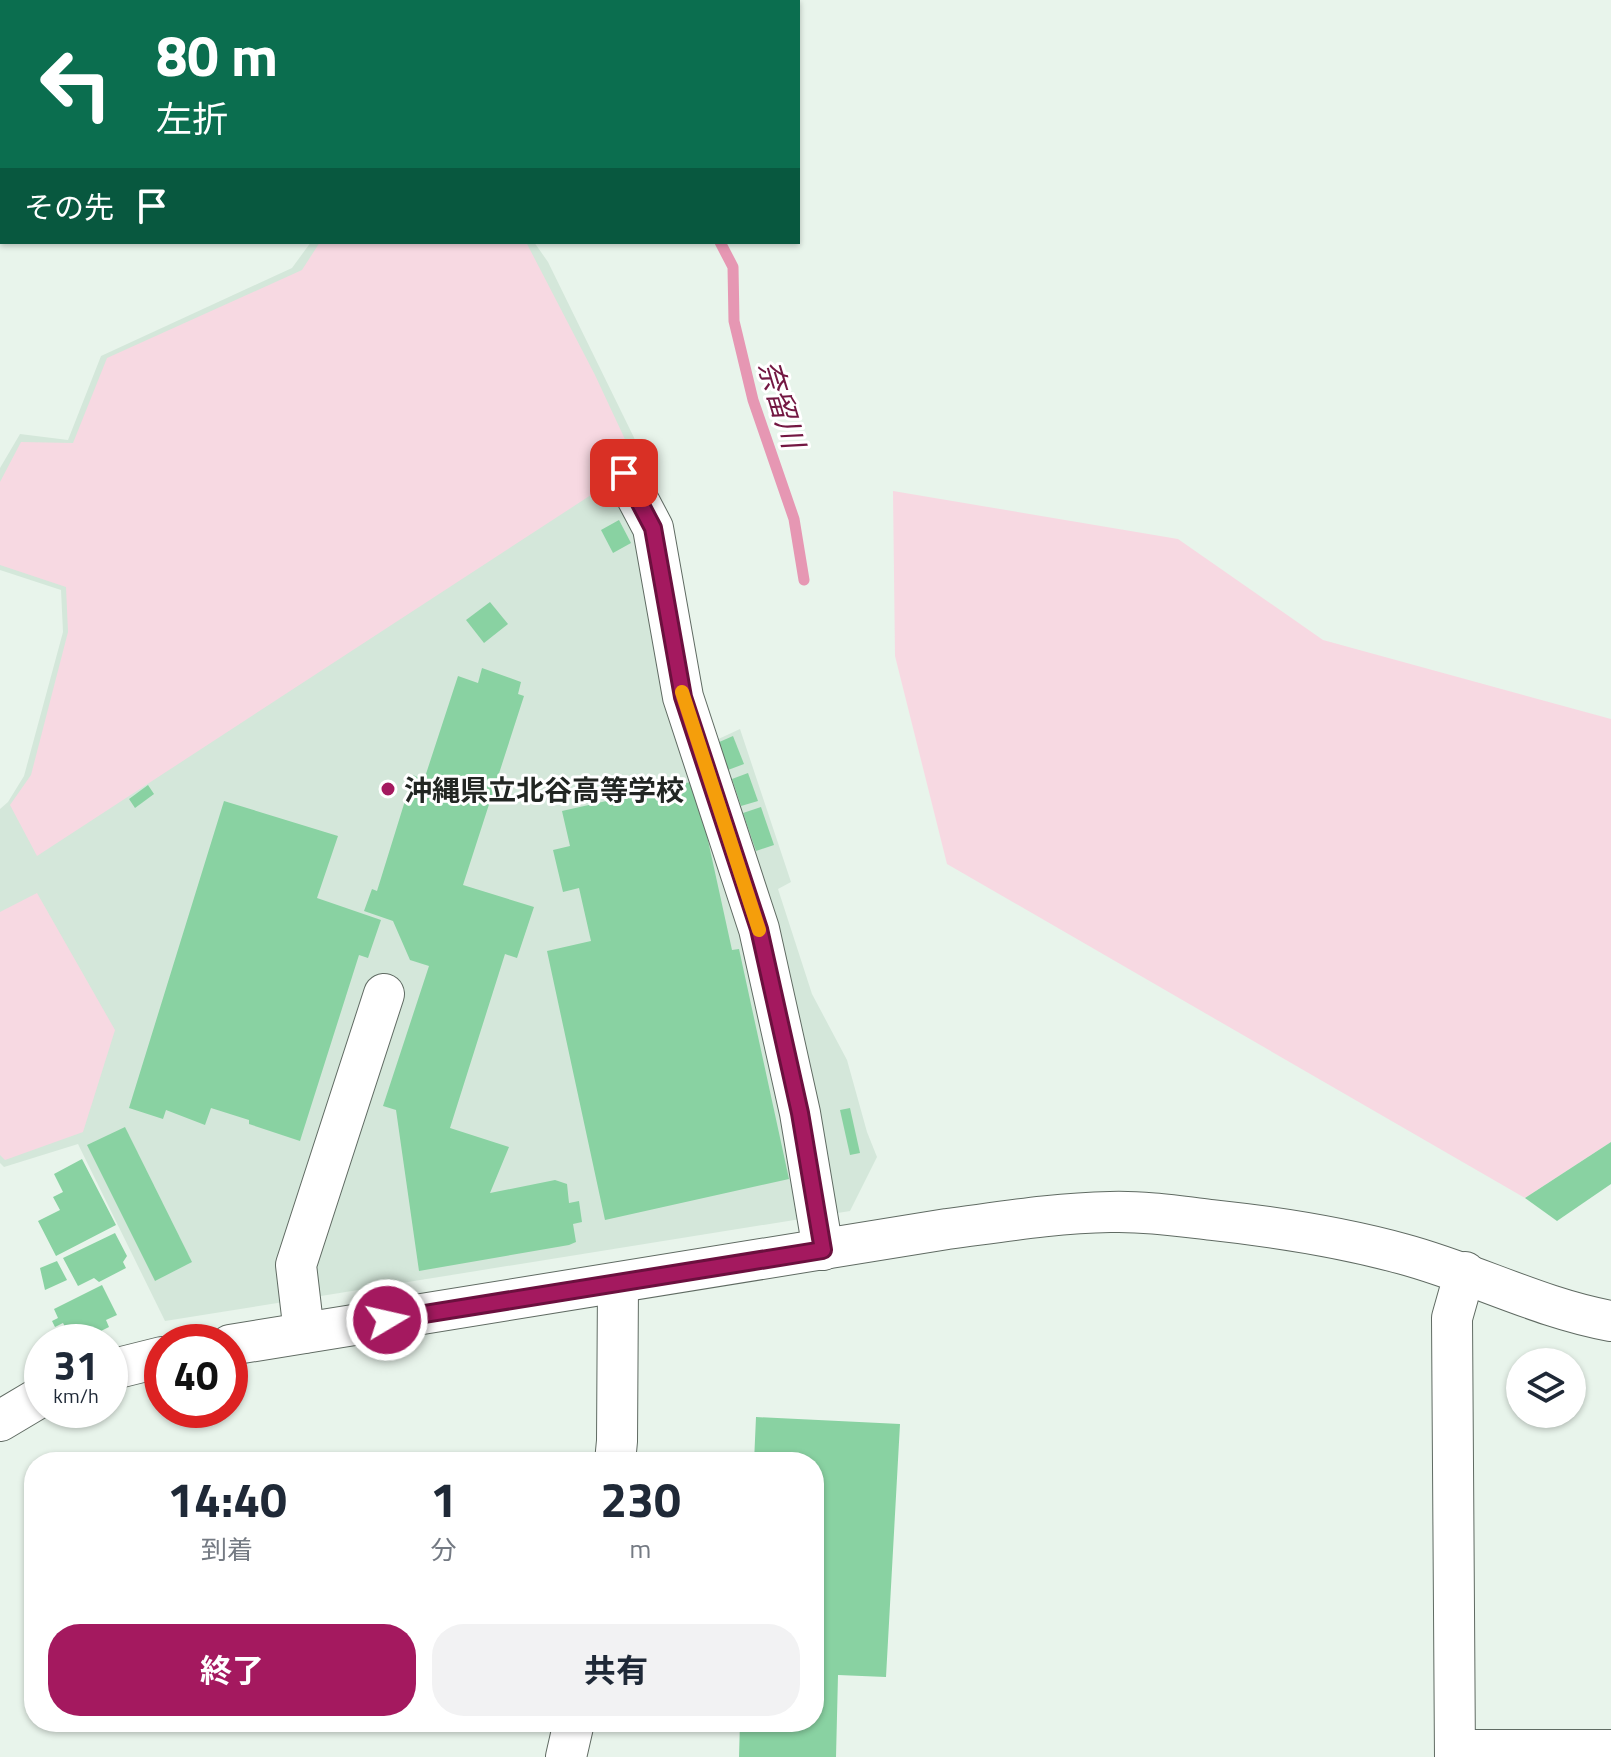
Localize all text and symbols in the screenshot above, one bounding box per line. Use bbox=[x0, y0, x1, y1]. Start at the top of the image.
text: 80 m bbox=[156, 13, 278, 98]
icon: left bbox=[24, 32, 128, 136]
text: 左折 bbox=[156, 91, 228, 146]
text: その先 bbox=[24, 184, 114, 230]
icon: arrive bbox=[130, 184, 174, 228]
water label: 奈留川 bbox=[747, 354, 818, 457]
pin bbox=[590, 439, 658, 507]
icon: arrive bbox=[602, 451, 646, 495]
place label: 沖縄県立北谷高等学校 bbox=[404, 768, 684, 811]
marker: 沖縄県立北谷高等学校 bbox=[379, 780, 397, 798]
position arrow bbox=[345, 1278, 429, 1362]
speed limit sign: 40 bbox=[144, 1324, 248, 1428]
text: 31 bbox=[54, 1335, 98, 1396]
map controls bbox=[1506, 1348, 1586, 1428]
button: layers bbox=[1506, 1348, 1586, 1428]
text: km/h bbox=[53, 1380, 99, 1411]
text: 14:40 bbox=[167, 1463, 287, 1536]
text: 1 bbox=[430, 1463, 457, 1536]
text: 230 bbox=[600, 1463, 681, 1536]
text: m bbox=[630, 1529, 651, 1568]
text: 到着 bbox=[201, 1530, 253, 1569]
text: 分 bbox=[431, 1530, 457, 1569]
button: 終了 bbox=[48, 1624, 416, 1716]
button: 共有 bbox=[432, 1624, 800, 1716]

